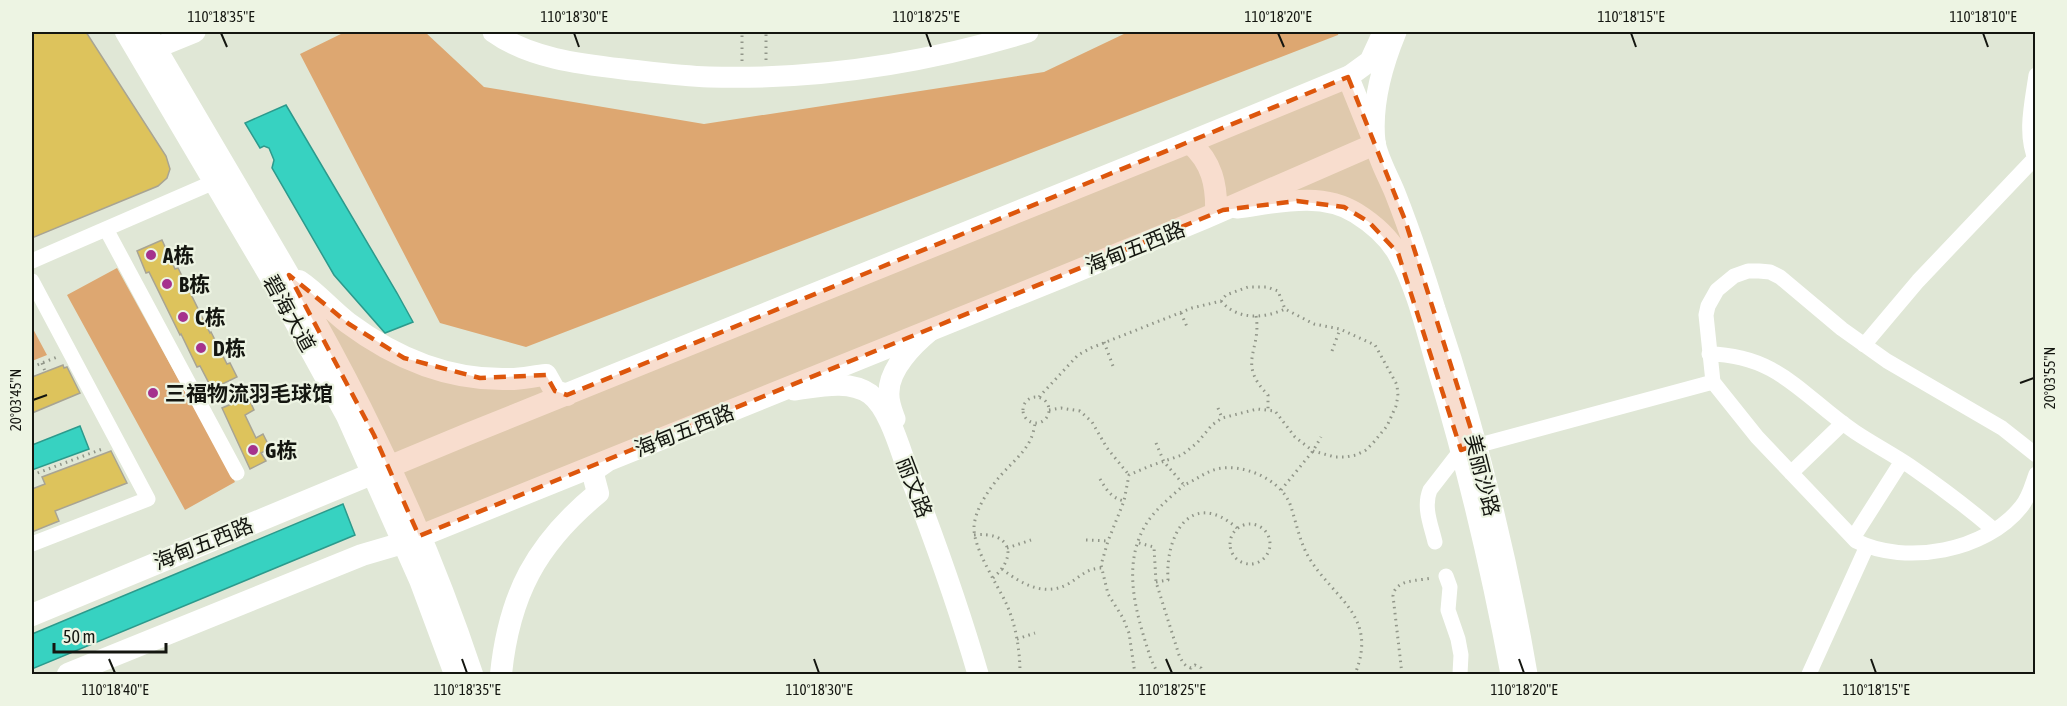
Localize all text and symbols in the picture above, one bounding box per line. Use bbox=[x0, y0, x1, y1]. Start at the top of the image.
text: 110°18'35"E bbox=[187, 8, 255, 25]
text: 110°18'30"E bbox=[540, 8, 608, 25]
text: 110°18'25"E bbox=[892, 8, 960, 25]
text: 110°18'20"E bbox=[1244, 8, 1312, 25]
text: 110°18'15"E bbox=[1597, 8, 1665, 25]
text: 110°18'10"E bbox=[1949, 8, 2017, 25]
street label: 海甸五西路 bbox=[1082, 216, 1188, 278]
place label: A栋 bbox=[162, 243, 194, 267]
marker: A栋 bbox=[144, 248, 158, 262]
street label: 碧海大道 bbox=[259, 270, 321, 356]
place label: B栋 bbox=[179, 272, 210, 296]
marker: B栋 bbox=[160, 277, 174, 291]
place label: C栋 bbox=[195, 305, 225, 329]
marker: C栋 bbox=[176, 310, 190, 324]
place label: D栋 bbox=[213, 336, 246, 360]
marker: D栋 bbox=[194, 341, 208, 355]
text: 20°03'55"N bbox=[2041, 347, 2058, 409]
text: 20°03'45"N bbox=[7, 369, 24, 431]
place label: 三福物流羽毛球馆 bbox=[165, 381, 333, 405]
marker: 三福物流羽毛球馆 bbox=[146, 386, 160, 400]
street label: 海甸五西路 bbox=[631, 399, 737, 461]
street label: 美丽沙路 bbox=[1461, 431, 1505, 519]
place label: G栋 bbox=[265, 438, 297, 462]
marker: G栋 bbox=[246, 443, 260, 457]
street label: 丽文路 bbox=[893, 453, 937, 521]
street label: 海甸五西路 bbox=[150, 512, 256, 574]
scale bar bbox=[54, 616, 166, 654]
text: 50 m bbox=[63, 626, 95, 647]
text: 110°18'40"E bbox=[81, 681, 149, 698]
text: 110°18'35"E bbox=[433, 681, 501, 698]
text: 110°18'30"E bbox=[785, 681, 853, 698]
text: 110°18'25"E bbox=[1138, 681, 1206, 698]
text: 110°18'20"E bbox=[1490, 681, 1558, 698]
text: 110°18'15"E bbox=[1842, 681, 1910, 698]

